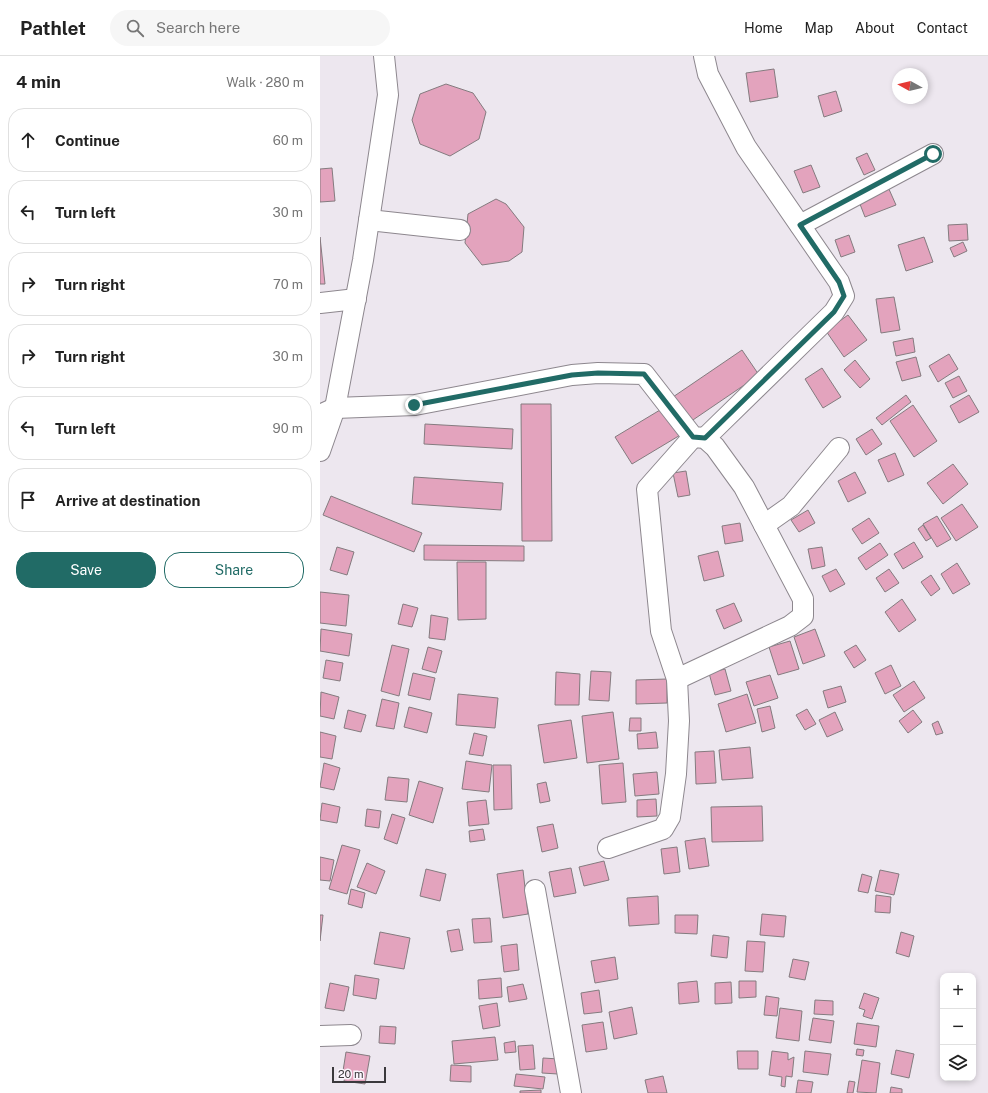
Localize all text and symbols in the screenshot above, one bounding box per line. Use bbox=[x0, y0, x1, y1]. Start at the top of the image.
search box bbox=[110, 10, 390, 46]
text: Pathlet bbox=[20, 17, 86, 39]
icon: search bbox=[124, 17, 146, 39]
text: Search here bbox=[156, 19, 240, 36]
text: Home bbox=[744, 20, 783, 36]
text: Map bbox=[805, 20, 833, 36]
text: About bbox=[855, 20, 895, 36]
text: Contact bbox=[917, 20, 968, 36]
north arrow bbox=[892, 68, 928, 104]
text: 4 min bbox=[16, 72, 61, 92]
text: Walk · 280 m bbox=[226, 75, 304, 90]
icon: ahead bbox=[17, 129, 39, 151]
text: Continue bbox=[55, 132, 120, 149]
text: 60 m bbox=[273, 133, 303, 148]
route start bbox=[924, 145, 942, 163]
icon: left bbox=[17, 201, 39, 223]
text: Turn left bbox=[55, 204, 116, 221]
text: 30 m bbox=[273, 205, 303, 220]
icon: right bbox=[17, 273, 39, 295]
text: Turn right bbox=[55, 276, 125, 293]
text: 70 m bbox=[273, 277, 303, 292]
icon: right bbox=[17, 345, 39, 367]
text: Turn right bbox=[55, 348, 125, 365]
text: 30 m bbox=[273, 349, 303, 364]
route end bbox=[405, 396, 423, 414]
icon: left bbox=[17, 417, 39, 439]
text: Turn left bbox=[55, 420, 116, 437]
text: 90 m bbox=[273, 421, 303, 436]
icon: arrive bbox=[17, 489, 39, 511]
text: Arrive at destination bbox=[55, 492, 200, 509]
button: Save bbox=[16, 552, 156, 588]
button: Share bbox=[164, 552, 304, 588]
map controls bbox=[940, 973, 976, 1081]
button: + bbox=[940, 973, 976, 1009]
button: − bbox=[940, 1009, 976, 1045]
button: layers bbox=[940, 1045, 976, 1081]
scale bar bbox=[332, 1065, 386, 1084]
text: 20 m bbox=[338, 1068, 363, 1080]

